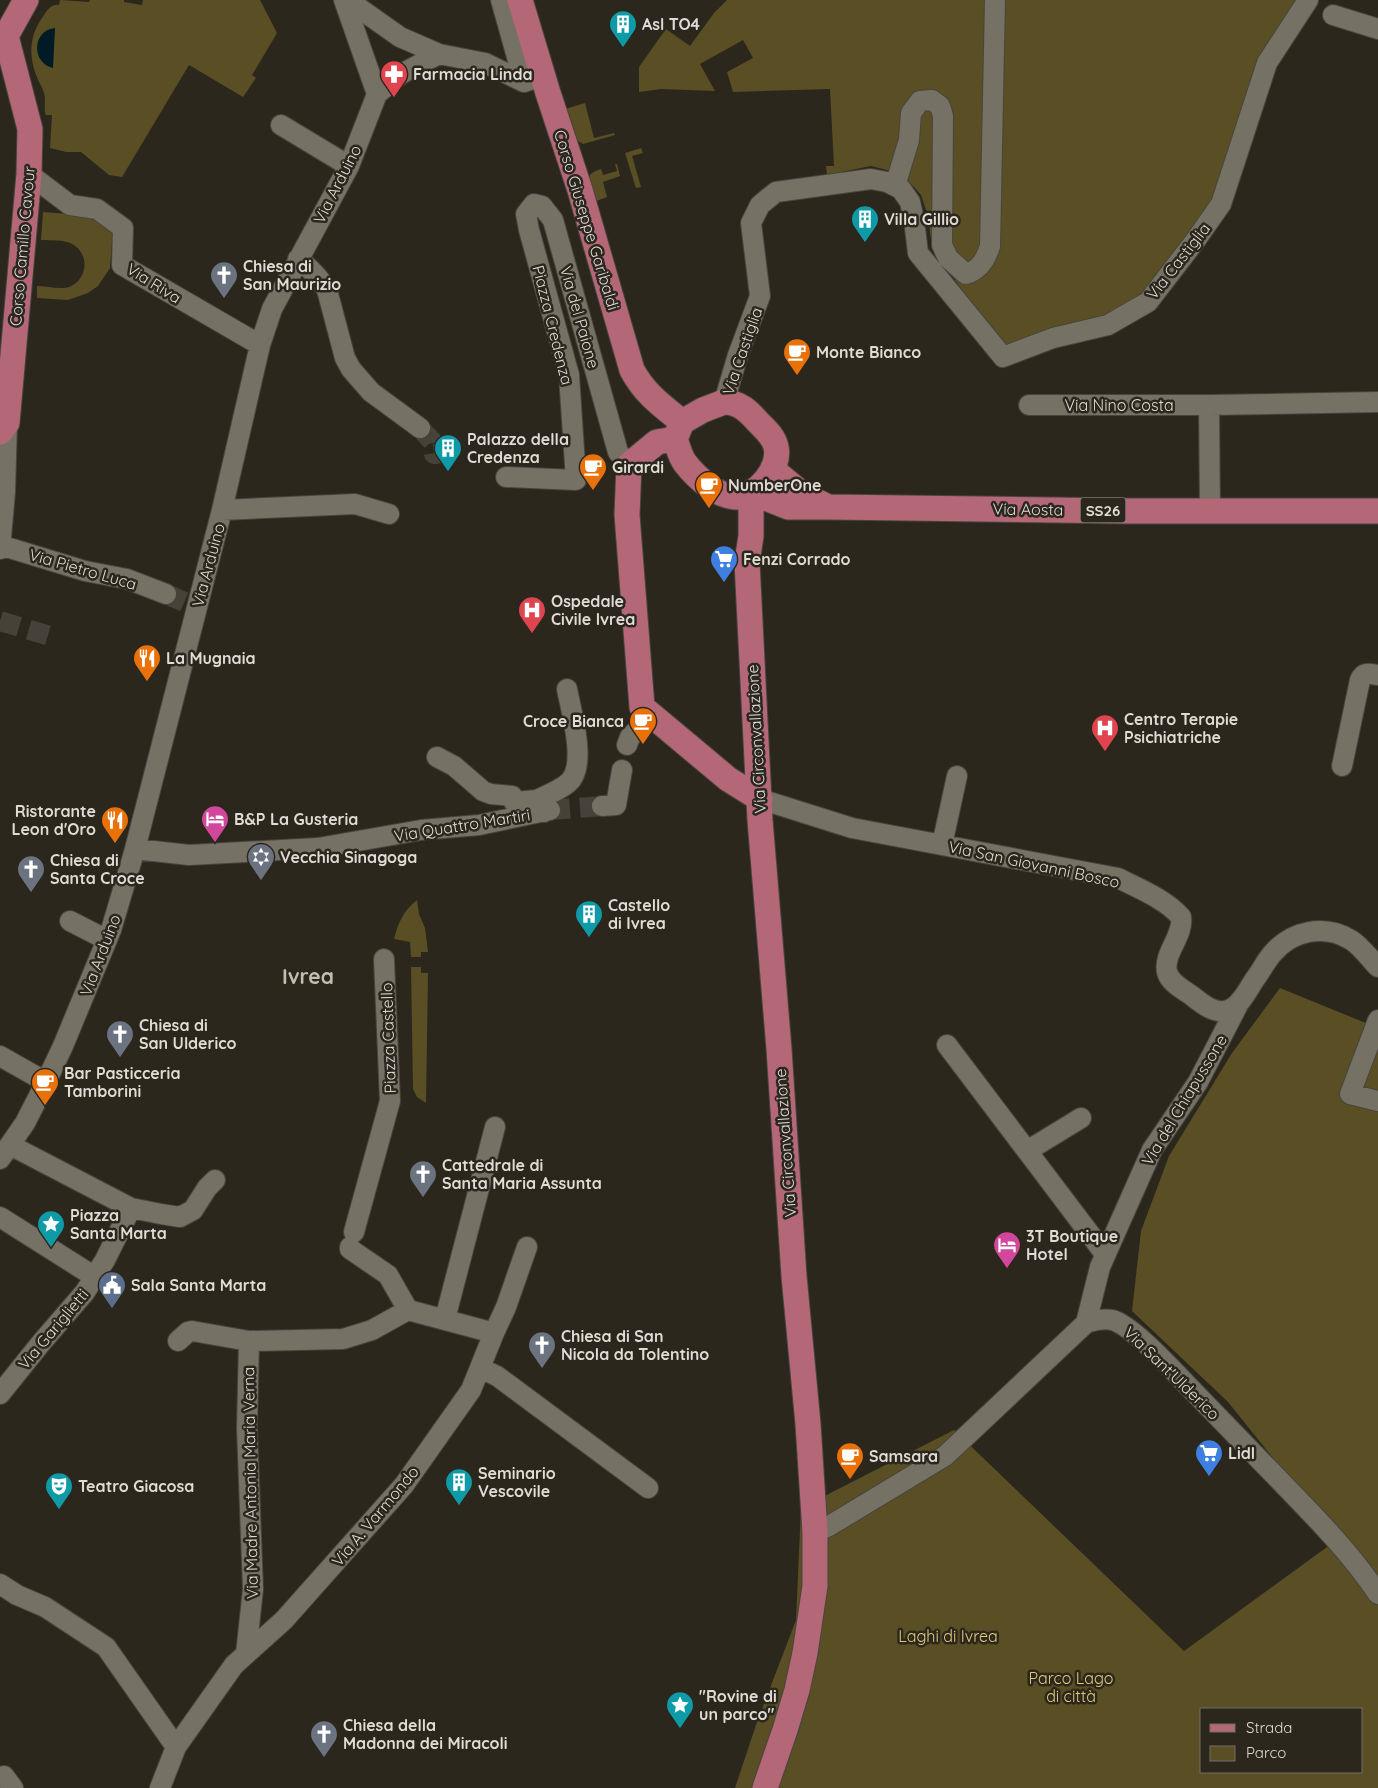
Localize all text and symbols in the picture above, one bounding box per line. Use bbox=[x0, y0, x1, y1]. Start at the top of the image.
building icon: Asl TO4 bbox=[608, 9, 638, 48]
place label: Asl TO4 bbox=[642, 14, 701, 34]
pharmacy icon: Farmacia Linda bbox=[379, 59, 409, 98]
place label: Farmacia Linda bbox=[413, 64, 533, 84]
street label: Corso Giuseppe Garibaldi bbox=[550, 127, 624, 313]
street label: Via Arduino bbox=[309, 141, 365, 227]
street label: Corso Camillo Cavour bbox=[5, 165, 39, 327]
building icon: Villa Gillio bbox=[850, 204, 880, 243]
place label: Villa Gillio bbox=[884, 209, 959, 229]
street label: Via Castiglia bbox=[1142, 219, 1214, 303]
place label: Chiesa di San Maurizio bbox=[243, 256, 341, 294]
street label: Via Riva bbox=[123, 259, 185, 307]
church icon: Chiesa di San Maurizio bbox=[209, 260, 239, 299]
street label: Piazza Credenza bbox=[528, 263, 578, 387]
street label: Via del Paione bbox=[556, 264, 604, 370]
street label: Via Castiglia bbox=[718, 305, 766, 397]
cafe icon: Monte Bianco bbox=[782, 337, 812, 376]
place label: Monte Bianco bbox=[816, 342, 921, 362]
street label: Via Nino Costa bbox=[1064, 395, 1174, 415]
place label: Palazzo della Credenza bbox=[467, 429, 569, 467]
building icon: Palazzo della Credenza bbox=[433, 433, 463, 472]
cafe icon: Girardi bbox=[578, 452, 608, 491]
place label: Girardi bbox=[612, 457, 664, 477]
cafe icon: NumberOne bbox=[694, 470, 724, 509]
place label: NumberOne bbox=[728, 475, 821, 495]
street label: Via Aosta bbox=[992, 498, 1064, 520]
road number: SS26 bbox=[1080, 498, 1126, 522]
street label: Via Arduino bbox=[187, 521, 229, 609]
street label: Via Pietro Luca bbox=[27, 544, 139, 594]
supermarket icon: Fenzi Corrado bbox=[709, 544, 739, 583]
place label: Fenzi Corrado bbox=[743, 549, 851, 569]
place label: Ospedale Civile Ivrea bbox=[551, 591, 635, 629]
hospital icon: Ospedale Civile Ivrea bbox=[517, 595, 547, 634]
restaurant icon: La Mugnaia bbox=[132, 643, 162, 682]
place label: La Mugnaia bbox=[166, 648, 255, 668]
street label: Via Circonvallazione bbox=[742, 664, 770, 814]
cafe icon: Croce Bianca bbox=[628, 706, 658, 745]
place label: Centro Terapie Psichiatriche bbox=[1124, 709, 1238, 747]
place label: Croce Bianca bbox=[523, 711, 624, 731]
hospital icon: Centro Terapie Psichiatriche bbox=[1090, 713, 1120, 752]
place label: Ristorante Leon d'Oro bbox=[11, 801, 96, 839]
hotel icon: B&P La Gusteria bbox=[200, 804, 230, 843]
street label: Via Quattro Martiri bbox=[393, 804, 531, 846]
restaurant icon: Ristorante Leon d'Oro bbox=[100, 805, 130, 844]
place label: B&P La Gusteria bbox=[234, 809, 358, 829]
street label: Via San Giovanni Bosco bbox=[947, 836, 1121, 892]
synagogue icon: Vecchia Sinagoga bbox=[246, 842, 276, 881]
place label: Vecchia Sinagoga bbox=[280, 847, 417, 867]
place label: Chiesa di Santa Croce bbox=[50, 850, 145, 888]
church icon: Chiesa di Santa Croce bbox=[16, 854, 46, 893]
place label: Castello di Ivrea bbox=[608, 895, 670, 933]
building icon: Castello di Ivrea bbox=[574, 899, 604, 938]
street label: Via Arduino bbox=[75, 911, 125, 999]
district label: Ivrea bbox=[282, 963, 334, 989]
street label: Piazza Castello bbox=[376, 982, 400, 1094]
place label: Chiesa di San Ulderico bbox=[139, 1015, 237, 1053]
church icon: Chiesa di San Ulderico bbox=[105, 1019, 135, 1058]
street label: Via del Chiapussone bbox=[1137, 1031, 1231, 1169]
place label: Bar Pasticceria Tamborini bbox=[64, 1063, 180, 1101]
cafe icon: Bar Pasticceria Tamborini bbox=[30, 1067, 60, 1106]
street label: Via Circonvallazione bbox=[770, 1068, 800, 1218]
place label: Cattedrale di Santa Maria Assunta bbox=[442, 1155, 602, 1193]
church icon: Cattedrale di Santa Maria Assunta bbox=[408, 1159, 438, 1198]
place label: Piazza Santa Marta bbox=[70, 1205, 167, 1243]
place icon: Piazza Santa Marta bbox=[36, 1209, 66, 1248]
place label: 3T Boutique Hotel bbox=[1026, 1226, 1118, 1264]
hotel icon: 3T Boutique Hotel bbox=[992, 1230, 1022, 1269]
public building icon: Sala Santa Marta bbox=[97, 1270, 127, 1309]
place label: Sala Santa Marta bbox=[131, 1275, 266, 1295]
street label: Via Gariglietti bbox=[13, 1285, 93, 1373]
street label: Via Sant'Ulderico bbox=[1120, 1322, 1224, 1424]
place label: Chiesa di San Nicola da Tolentino bbox=[561, 1326, 709, 1364]
church icon: Chiesa di San Nicola da Tolentino bbox=[527, 1330, 557, 1369]
street label: Via Madre Antonia Maria Verna bbox=[238, 1367, 262, 1599]
supermarket icon: Lidl bbox=[1194, 1438, 1224, 1477]
cafe icon: Samsara bbox=[835, 1441, 865, 1480]
place label: Lidl bbox=[1228, 1443, 1255, 1463]
place label: Samsara bbox=[869, 1446, 938, 1466]
street label: Via A. Varmondo bbox=[327, 1462, 423, 1570]
place label: Seminario Vescovile bbox=[478, 1463, 556, 1501]
building icon: Seminario Vescovile bbox=[444, 1467, 474, 1506]
theatre icon: Teatro Giacosa bbox=[44, 1471, 74, 1510]
place label: Teatro Giacosa bbox=[78, 1476, 194, 1496]
park label: Laghi di Ivrea bbox=[898, 1626, 998, 1646]
park label: Parco Lago di città bbox=[1029, 1668, 1113, 1706]
place label: "Rovine di un parco" bbox=[699, 1686, 777, 1724]
place icon: "Rovine di un parco" bbox=[665, 1690, 695, 1729]
legend bbox=[1200, 1708, 1363, 1773]
place label: Chiesa della Madonna dei Miracoli bbox=[343, 1715, 508, 1753]
text: Strada bbox=[1246, 1718, 1292, 1737]
church icon: Chiesa della Madonna dei Miracoli bbox=[309, 1719, 339, 1758]
text: Parco bbox=[1246, 1743, 1286, 1762]

